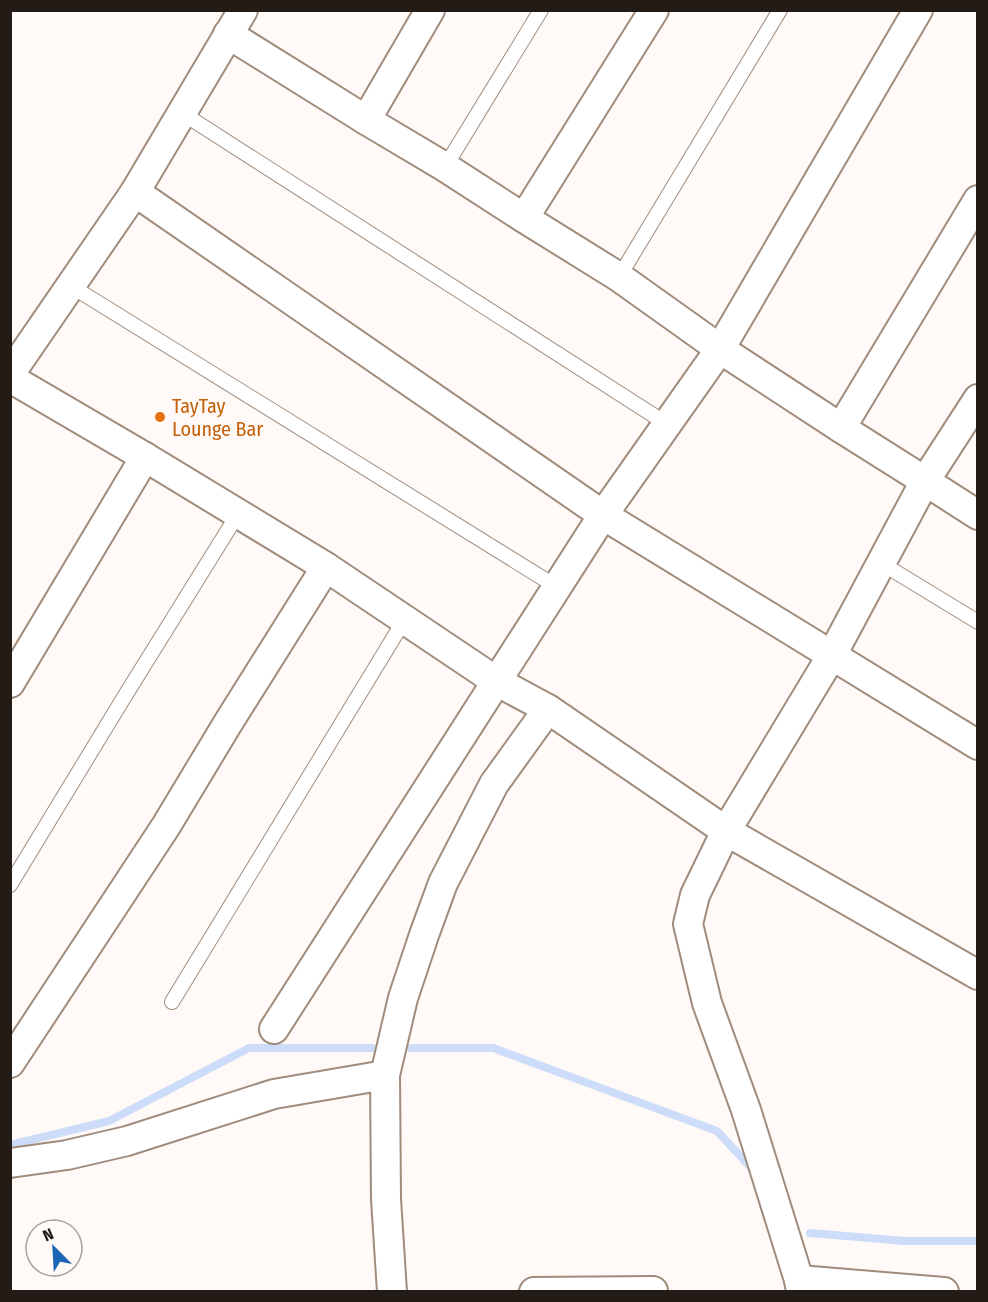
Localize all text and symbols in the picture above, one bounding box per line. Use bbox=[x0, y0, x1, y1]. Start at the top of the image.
place label: TayTay Lounge Bar bbox=[172, 394, 263, 441]
marker: TayTay Lounge Bar bbox=[153, 410, 167, 424]
north arrow bbox=[24, 1218, 84, 1278]
text: N bbox=[40, 1224, 56, 1245]

